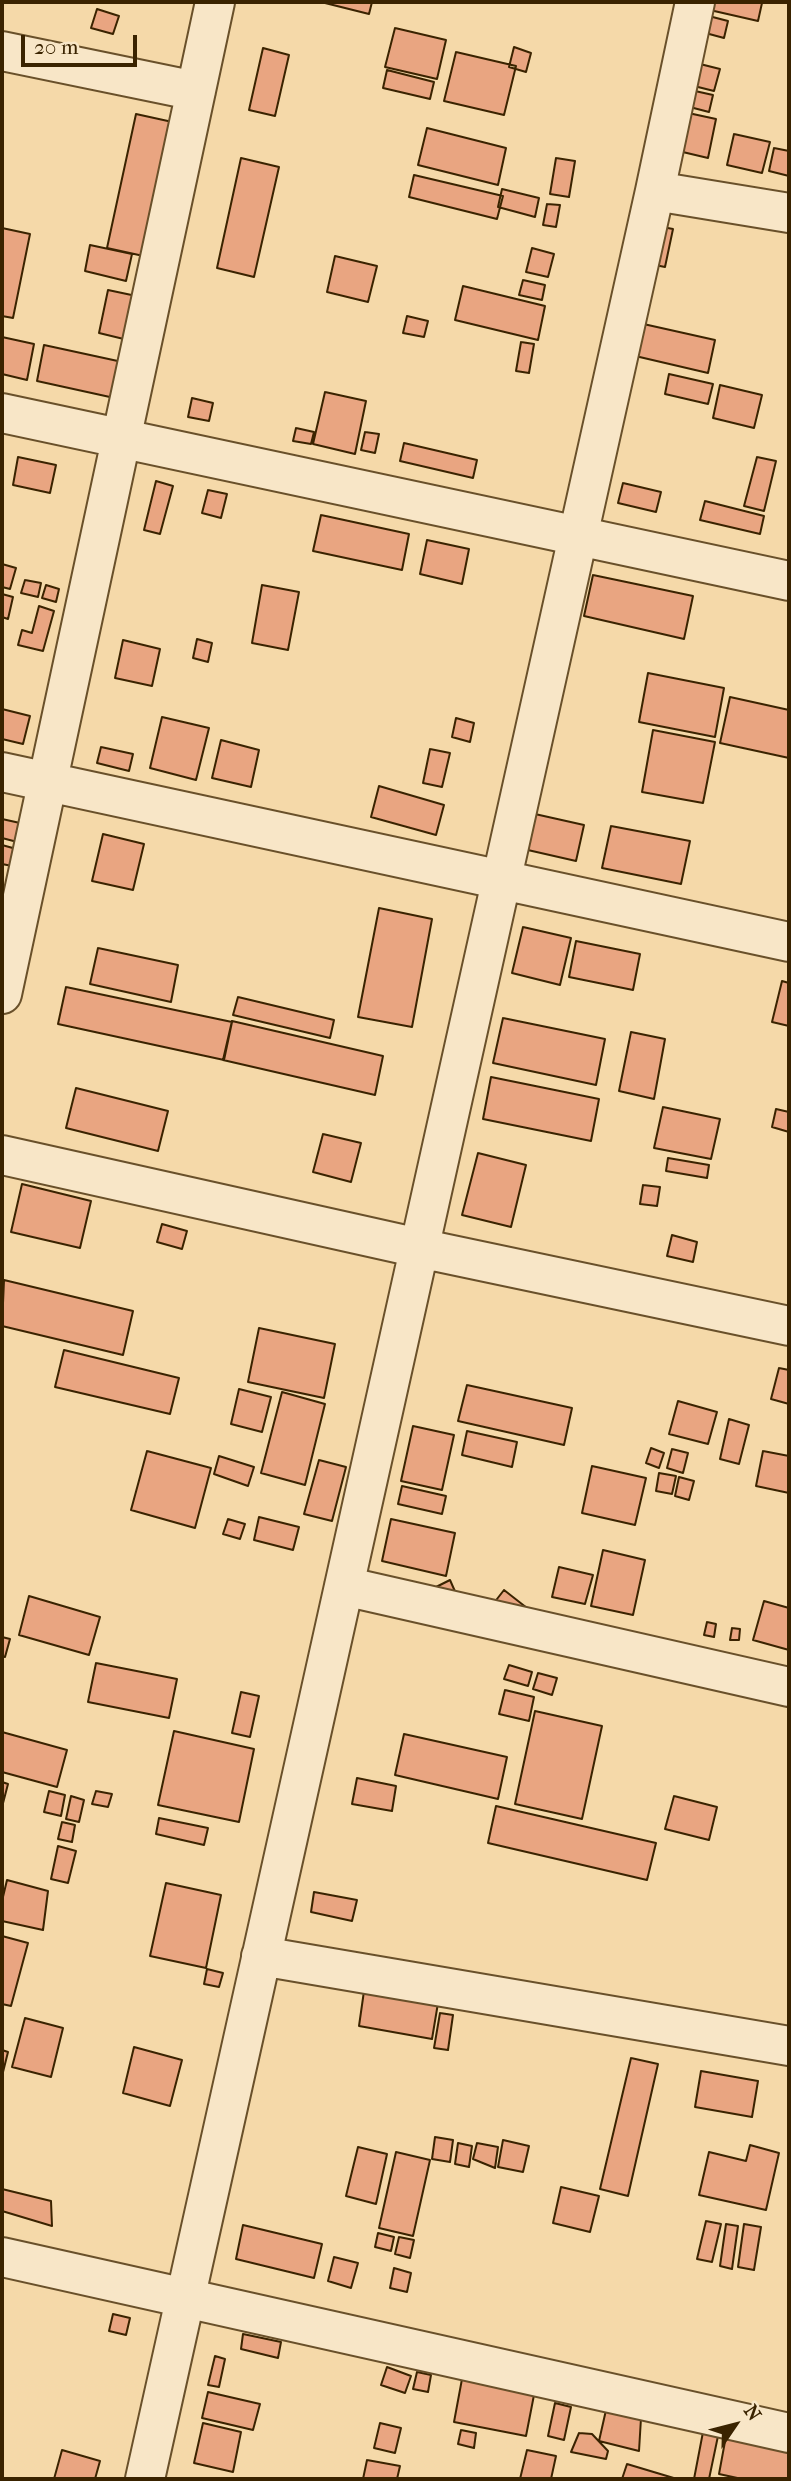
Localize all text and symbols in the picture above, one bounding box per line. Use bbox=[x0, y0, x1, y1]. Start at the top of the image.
scale bar bbox=[24, 21, 140, 65]
text: 20 m bbox=[34, 35, 78, 59]
north arrow bbox=[700, 2390, 770, 2460]
text: N bbox=[739, 2401, 765, 2425]

